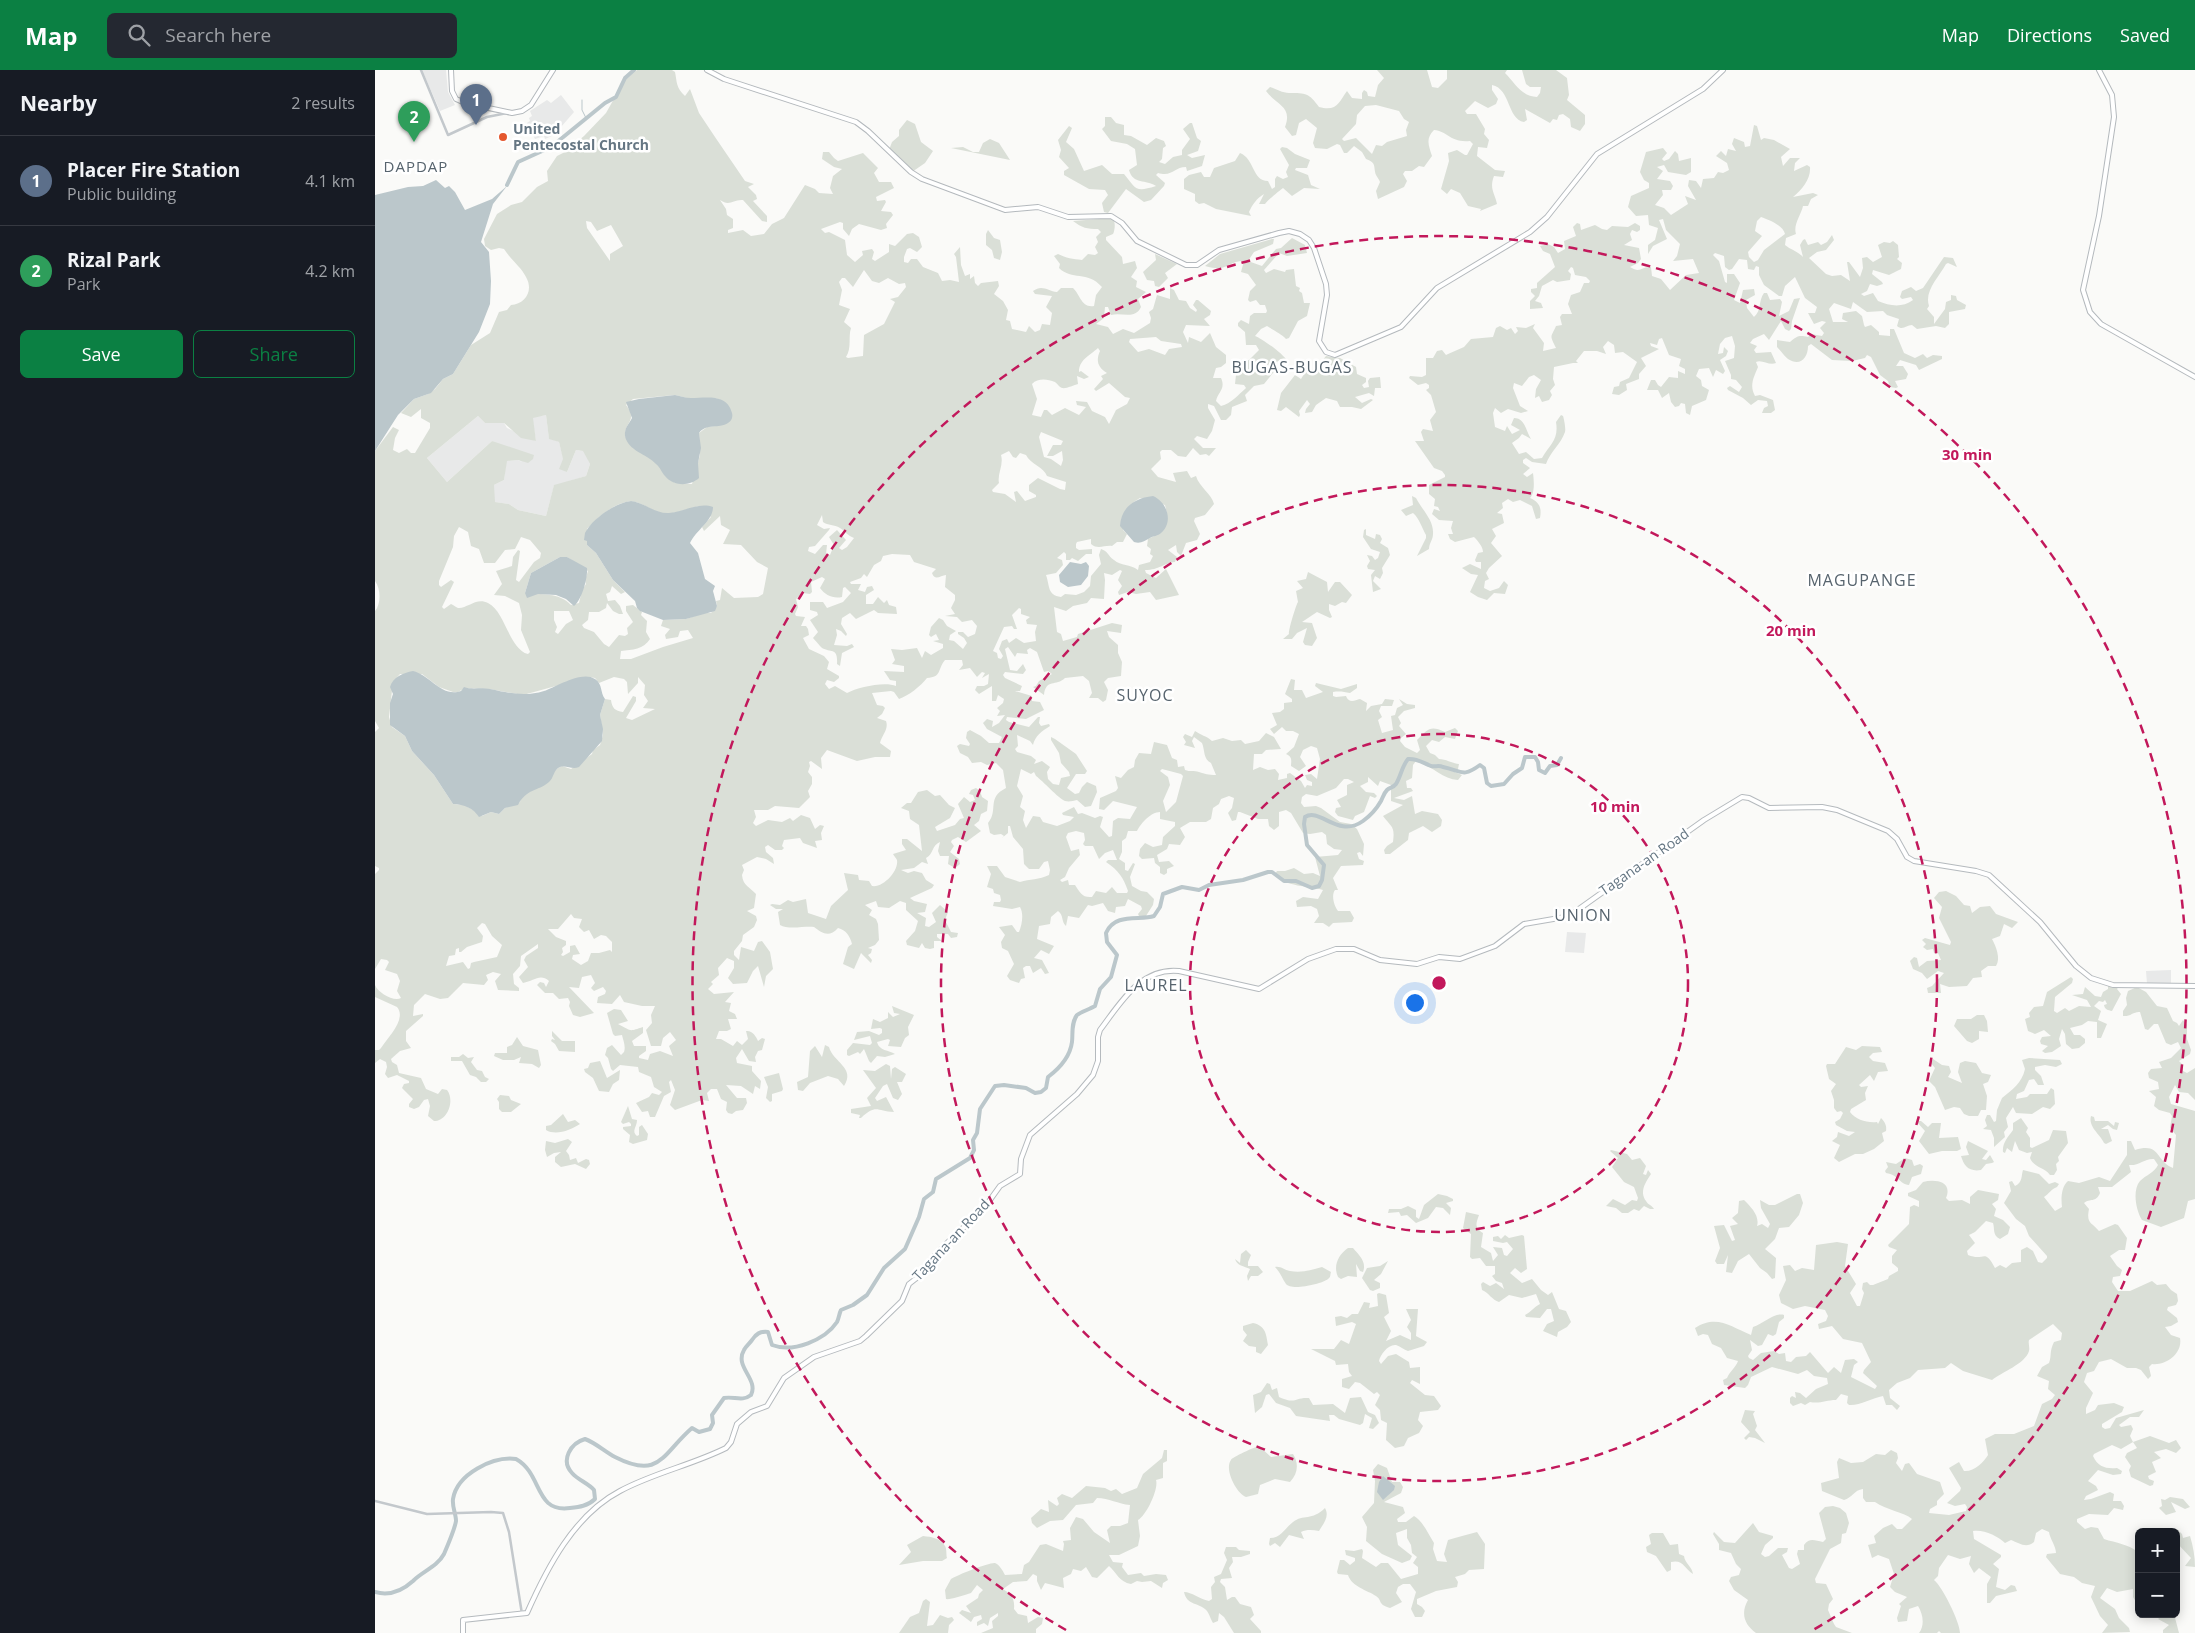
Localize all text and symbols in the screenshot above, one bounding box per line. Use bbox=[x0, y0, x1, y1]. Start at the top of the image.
search box bbox=[107, 13, 457, 58]
text: Map bbox=[25, 19, 77, 52]
icon: search bbox=[125, 21, 153, 49]
text: Search here bbox=[165, 22, 271, 48]
text: Map bbox=[1942, 23, 1979, 47]
text: Directions bbox=[2007, 23, 2092, 47]
text: Saved bbox=[2120, 23, 2170, 47]
pin: 1 bbox=[460, 84, 492, 125]
text: Nearby bbox=[20, 89, 97, 117]
text: 2 results bbox=[291, 92, 355, 114]
pin: 2 bbox=[398, 101, 430, 142]
place label: United Pentecostal Church bbox=[513, 119, 649, 154]
marker: United Pentecostal Church bbox=[497, 131, 509, 143]
district label: DAPDAP bbox=[384, 156, 448, 176]
text: Placer Fire Station bbox=[67, 157, 240, 183]
text: 1 bbox=[31, 170, 41, 192]
text: 4.1 km bbox=[305, 170, 355, 192]
text: Public building bbox=[67, 183, 176, 205]
text: Rizal Park bbox=[67, 247, 161, 273]
text: 2 bbox=[31, 260, 41, 282]
text: 4.2 km bbox=[305, 260, 355, 282]
text: Park bbox=[67, 273, 100, 295]
button: Save bbox=[20, 330, 183, 378]
button: Share bbox=[193, 330, 355, 378]
district label: BUGAS-BUGAS bbox=[1231, 356, 1353, 378]
text: 30 min bbox=[1942, 444, 1992, 464]
district label: MAGUPANGE bbox=[1807, 569, 1917, 591]
text: 20 min bbox=[1766, 620, 1816, 640]
district label: SUYOC bbox=[1117, 684, 1173, 706]
text: 10 min bbox=[1590, 796, 1640, 816]
street label: Tagana-an Road bbox=[1595, 824, 1692, 900]
district label: UNION bbox=[1554, 904, 1612, 926]
district label: LAUREL bbox=[1124, 974, 1188, 996]
centre of rings bbox=[1430, 974, 1448, 992]
your location bbox=[1402, 990, 1428, 1016]
street label: Tagana-an Road bbox=[908, 1195, 993, 1285]
map controls bbox=[2135, 1528, 2180, 1618]
button: + bbox=[2135, 1528, 2180, 1573]
button: − bbox=[2135, 1573, 2180, 1618]

